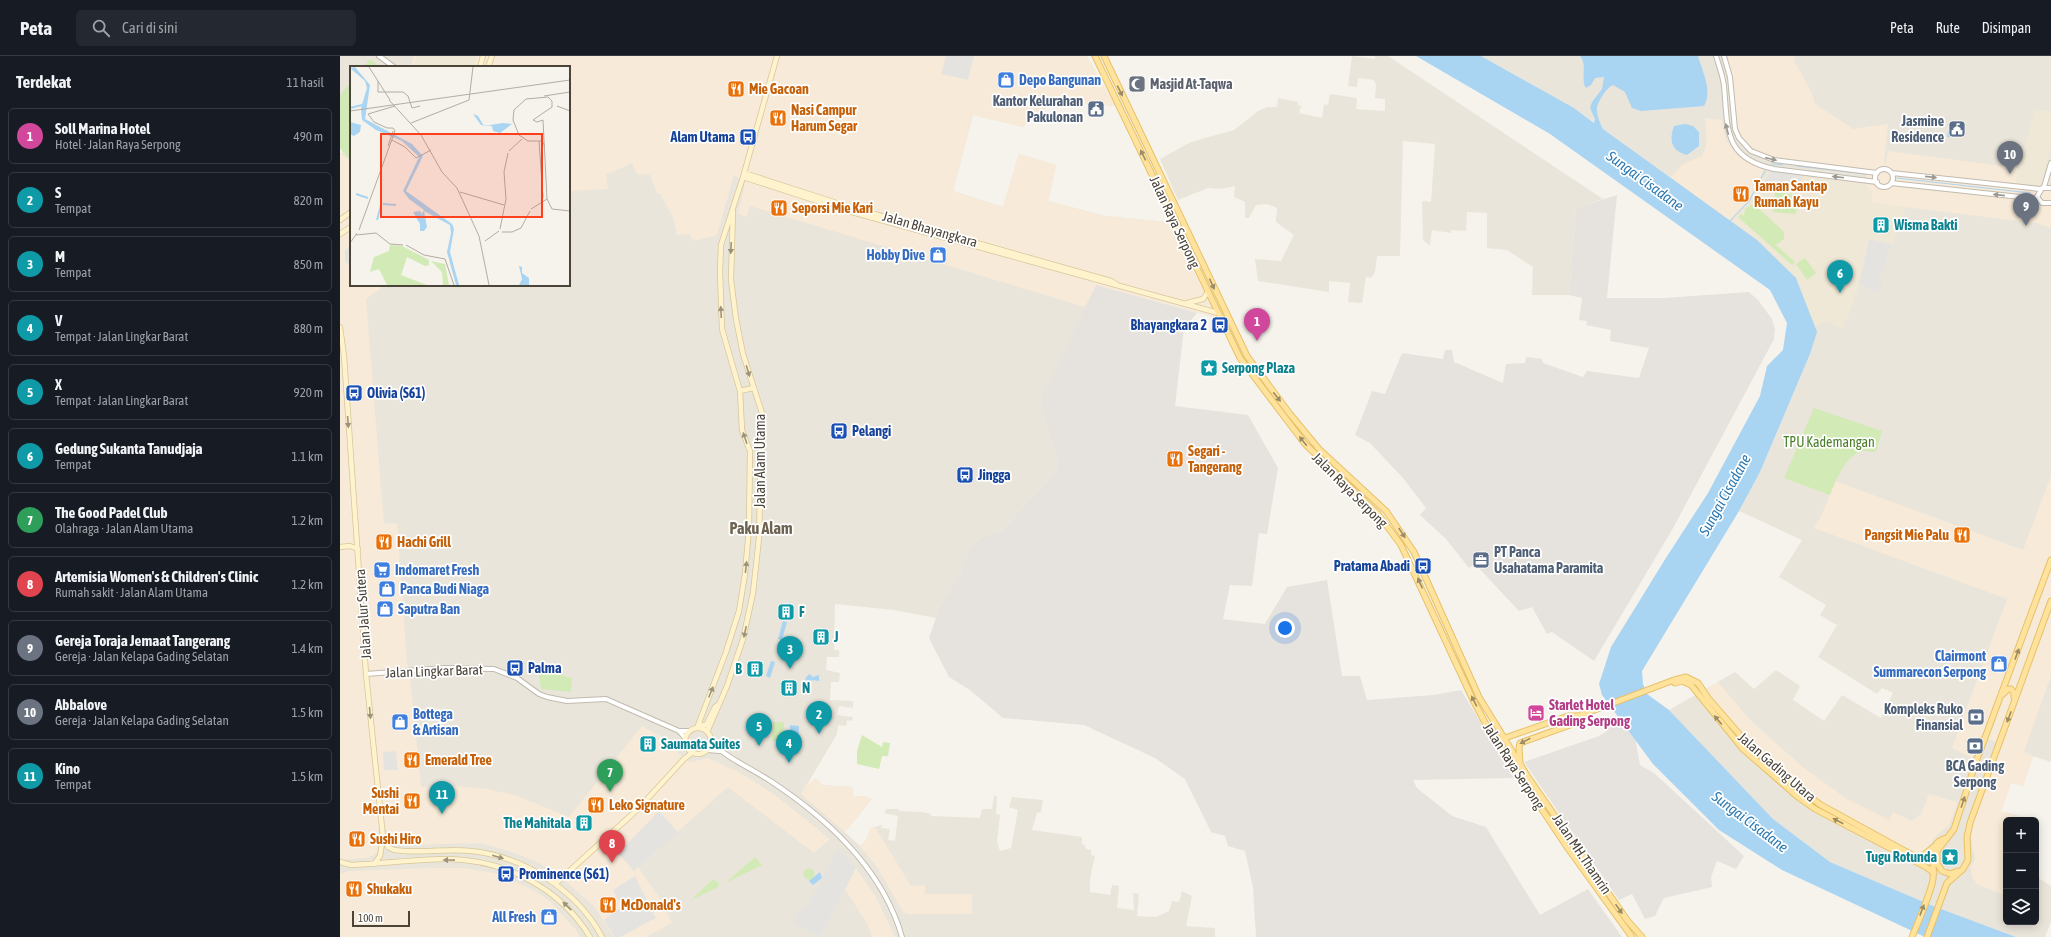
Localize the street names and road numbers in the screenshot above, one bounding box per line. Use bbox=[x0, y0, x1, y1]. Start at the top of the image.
street label: Jalan Raya Serpong bbox=[1147, 173, 1203, 271]
street label: Jalan Bhayangkara bbox=[881, 208, 979, 250]
street label: Jalan Alam Utama bbox=[752, 414, 768, 508]
street label: Jalan Raya Serpong bbox=[1309, 449, 1391, 531]
street label: Jalan Jalur Sutera bbox=[352, 568, 374, 660]
street label: Jalan Lingkar Barat bbox=[385, 661, 483, 681]
street label: Jalan Raya Serpong bbox=[1480, 720, 1548, 812]
street label: Jalan Gading Utara bbox=[1735, 729, 1819, 805]
street label: Jalan MH.Thamrin bbox=[1549, 811, 1615, 897]

